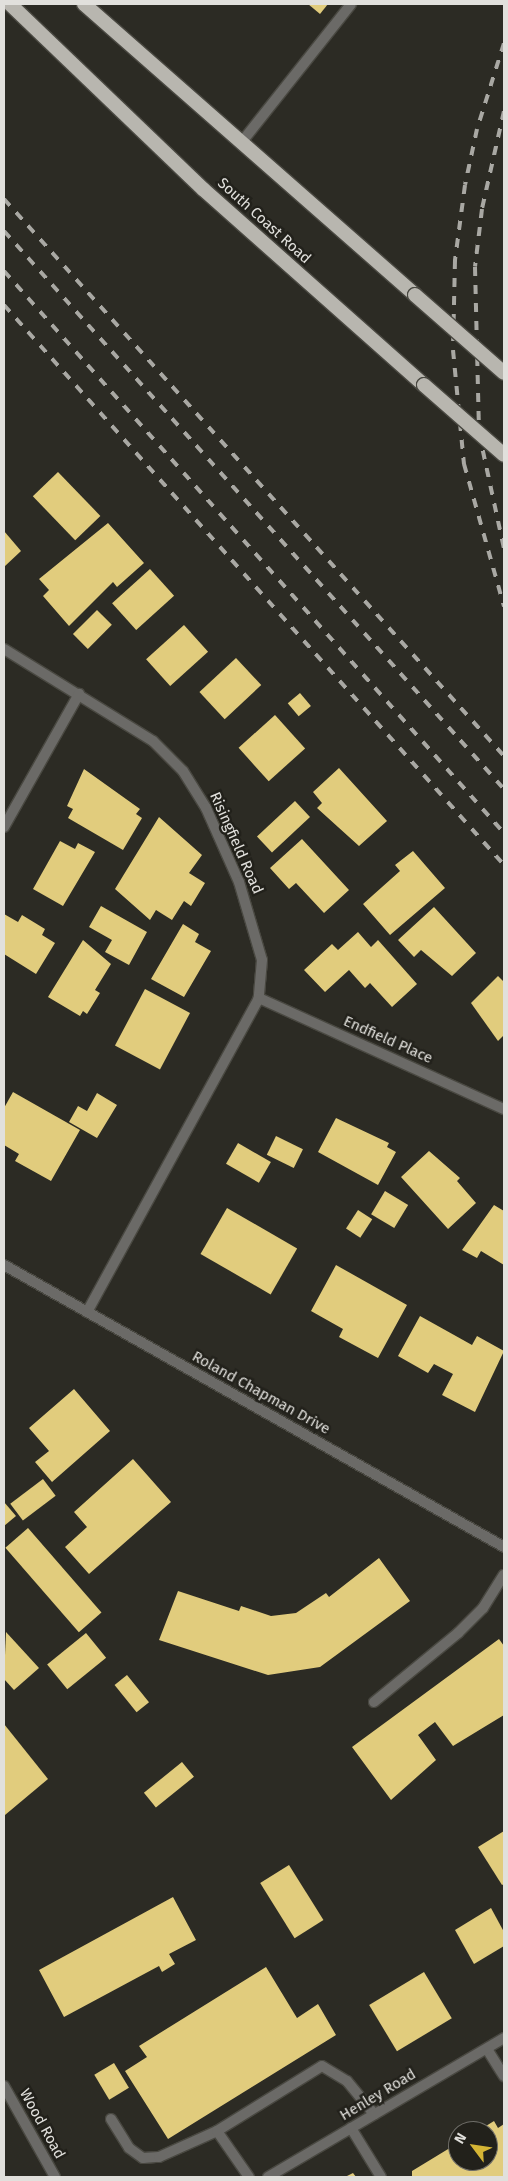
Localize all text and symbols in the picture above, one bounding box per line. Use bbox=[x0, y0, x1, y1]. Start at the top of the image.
street label: South Coast Road bbox=[214, 174, 314, 268]
street label: Risingfield Road bbox=[205, 789, 267, 897]
street label: Endfield Place bbox=[341, 1012, 435, 1068]
street label: Roland Chapman Drive bbox=[189, 1348, 333, 1438]
street label: Henley Road bbox=[337, 2065, 419, 2125]
street label: Wood Road bbox=[15, 2086, 69, 2162]
north arrow bbox=[448, 2121, 498, 2171]
text: N bbox=[451, 2130, 470, 2147]

